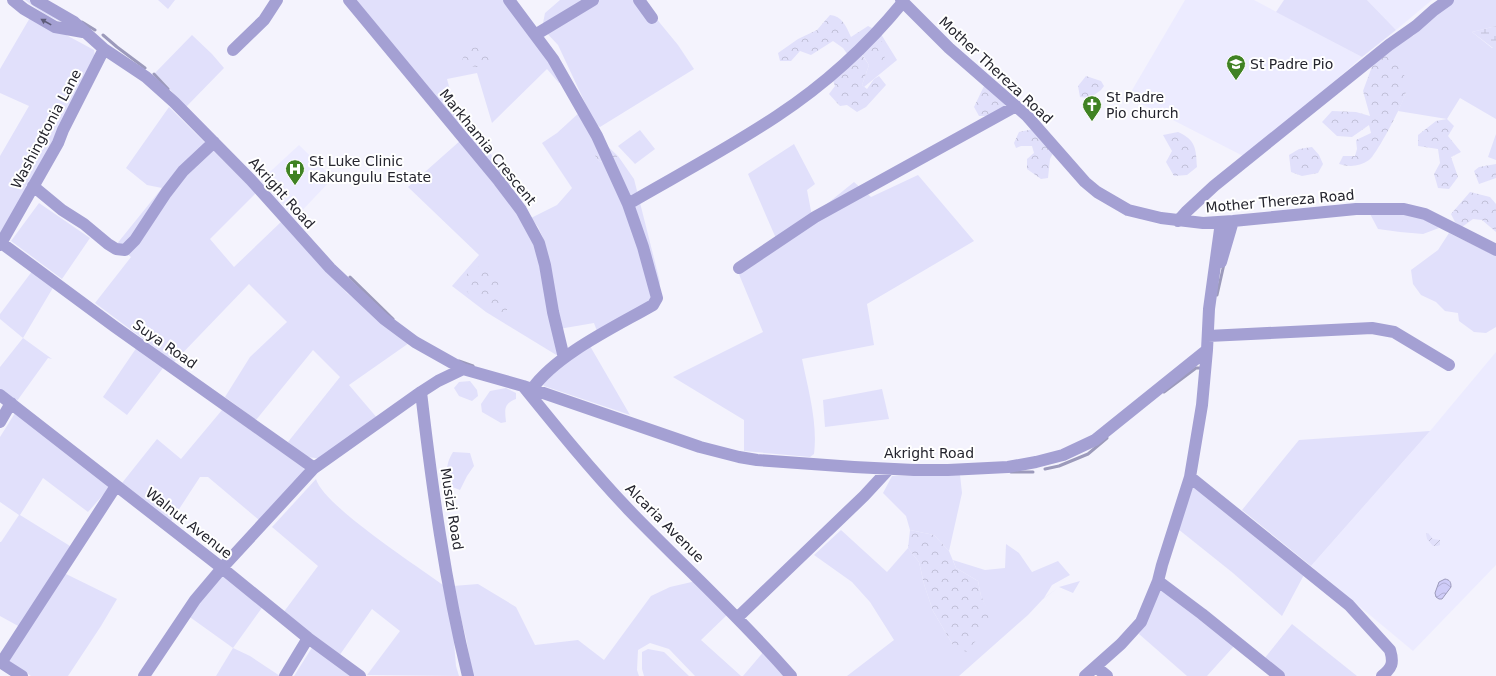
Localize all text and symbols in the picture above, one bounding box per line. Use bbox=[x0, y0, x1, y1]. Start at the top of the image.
street label: Mother Thereza Road bbox=[936, 13, 1056, 127]
one-way arrow bbox=[40, 19, 52, 25]
school or university icon: St Padre Pio bbox=[1225, 53, 1247, 81]
place label: St Padre Pio bbox=[1250, 56, 1333, 72]
street label: Washingtonia Lane bbox=[8, 67, 84, 191]
street label: Markhamia Crescent bbox=[436, 86, 540, 209]
place label: St Padre Pio church bbox=[1106, 89, 1179, 121]
church icon: St Padre Pio church bbox=[1081, 94, 1103, 122]
place label: St Luke Clinic Kakungulu Estate bbox=[309, 153, 431, 185]
street label: Akright Road bbox=[246, 154, 318, 232]
hospital icon: St Luke Clinic Kakungulu Estate bbox=[284, 158, 306, 186]
street label: Mother Thereza Road bbox=[1205, 187, 1355, 215]
street label: Suya Road bbox=[130, 316, 200, 372]
street label: Akright Road bbox=[884, 445, 974, 461]
street label: Musizi Road bbox=[438, 467, 466, 551]
street label: Alcaria Avenue bbox=[622, 480, 708, 566]
street label: Walnut Avenue bbox=[143, 484, 235, 562]

